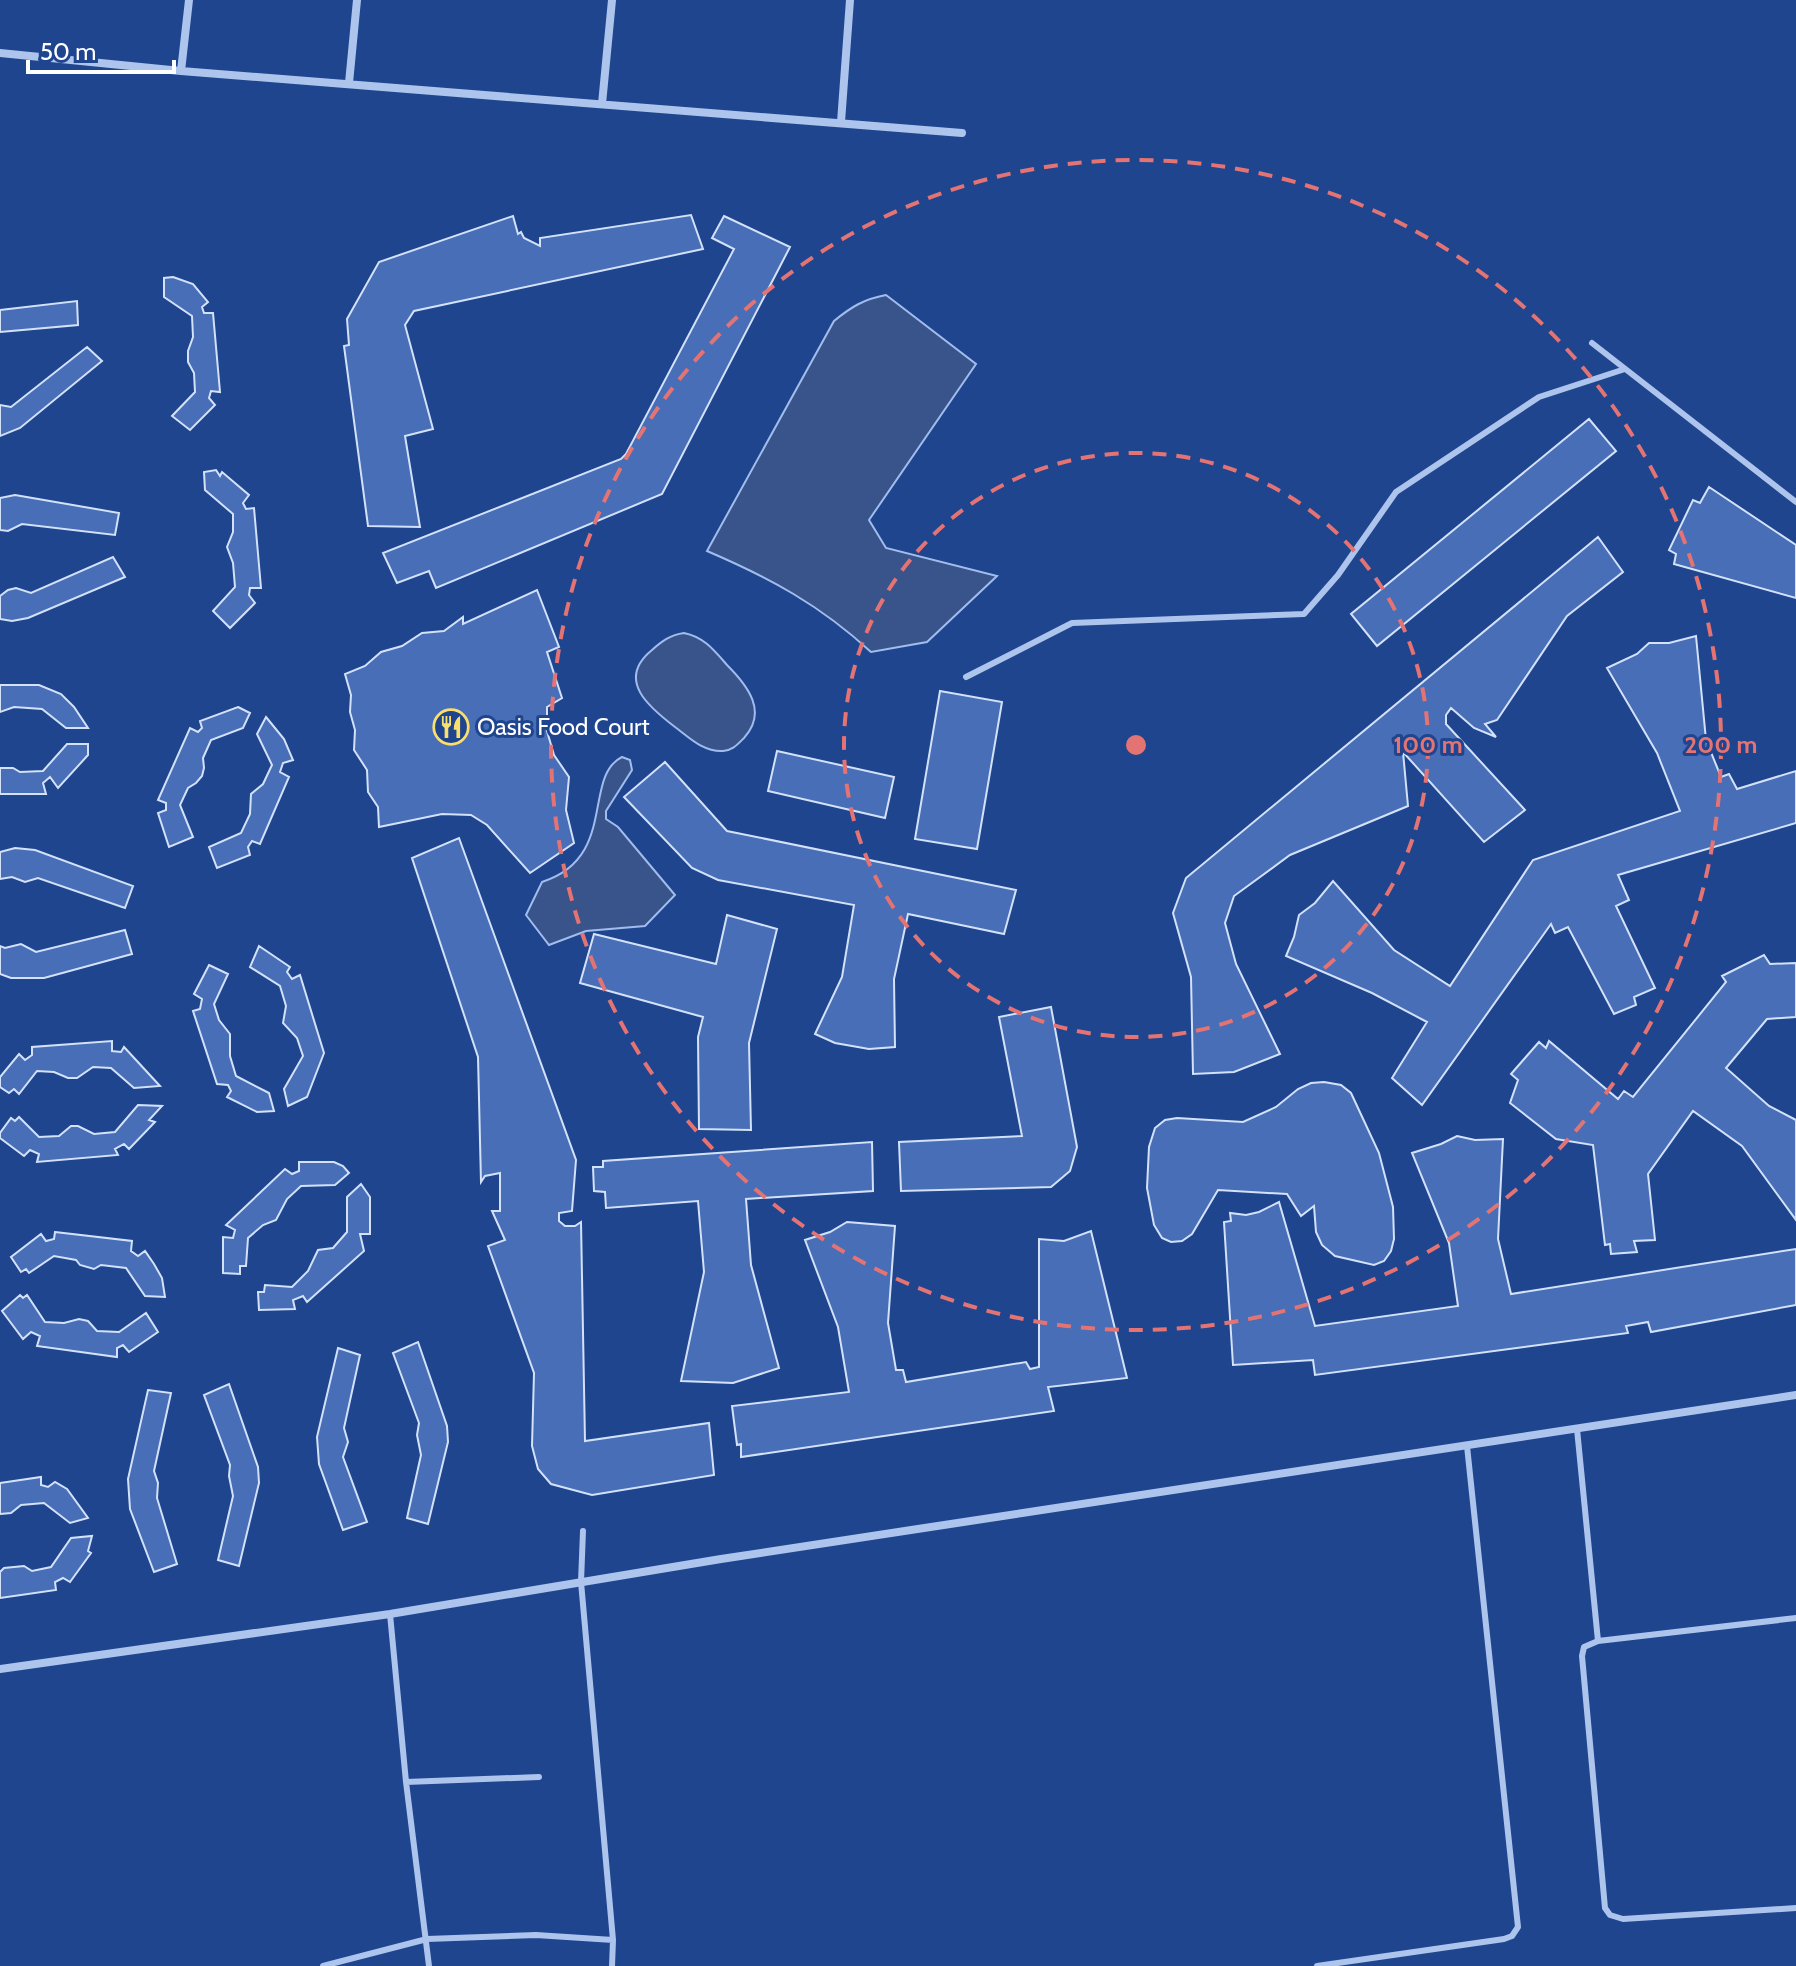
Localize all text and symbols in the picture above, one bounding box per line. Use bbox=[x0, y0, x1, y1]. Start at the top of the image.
scale bar bbox=[28, 24, 174, 74]
text: 50 m bbox=[40, 37, 96, 66]
restaurant icon: Oasis Food Court bbox=[432, 708, 470, 746]
place label: Oasis Food Court bbox=[477, 712, 650, 741]
text: 100 m bbox=[1393, 730, 1463, 759]
text: 200 m bbox=[1685, 730, 1757, 759]
centre of rings bbox=[1122, 731, 1150, 759]

